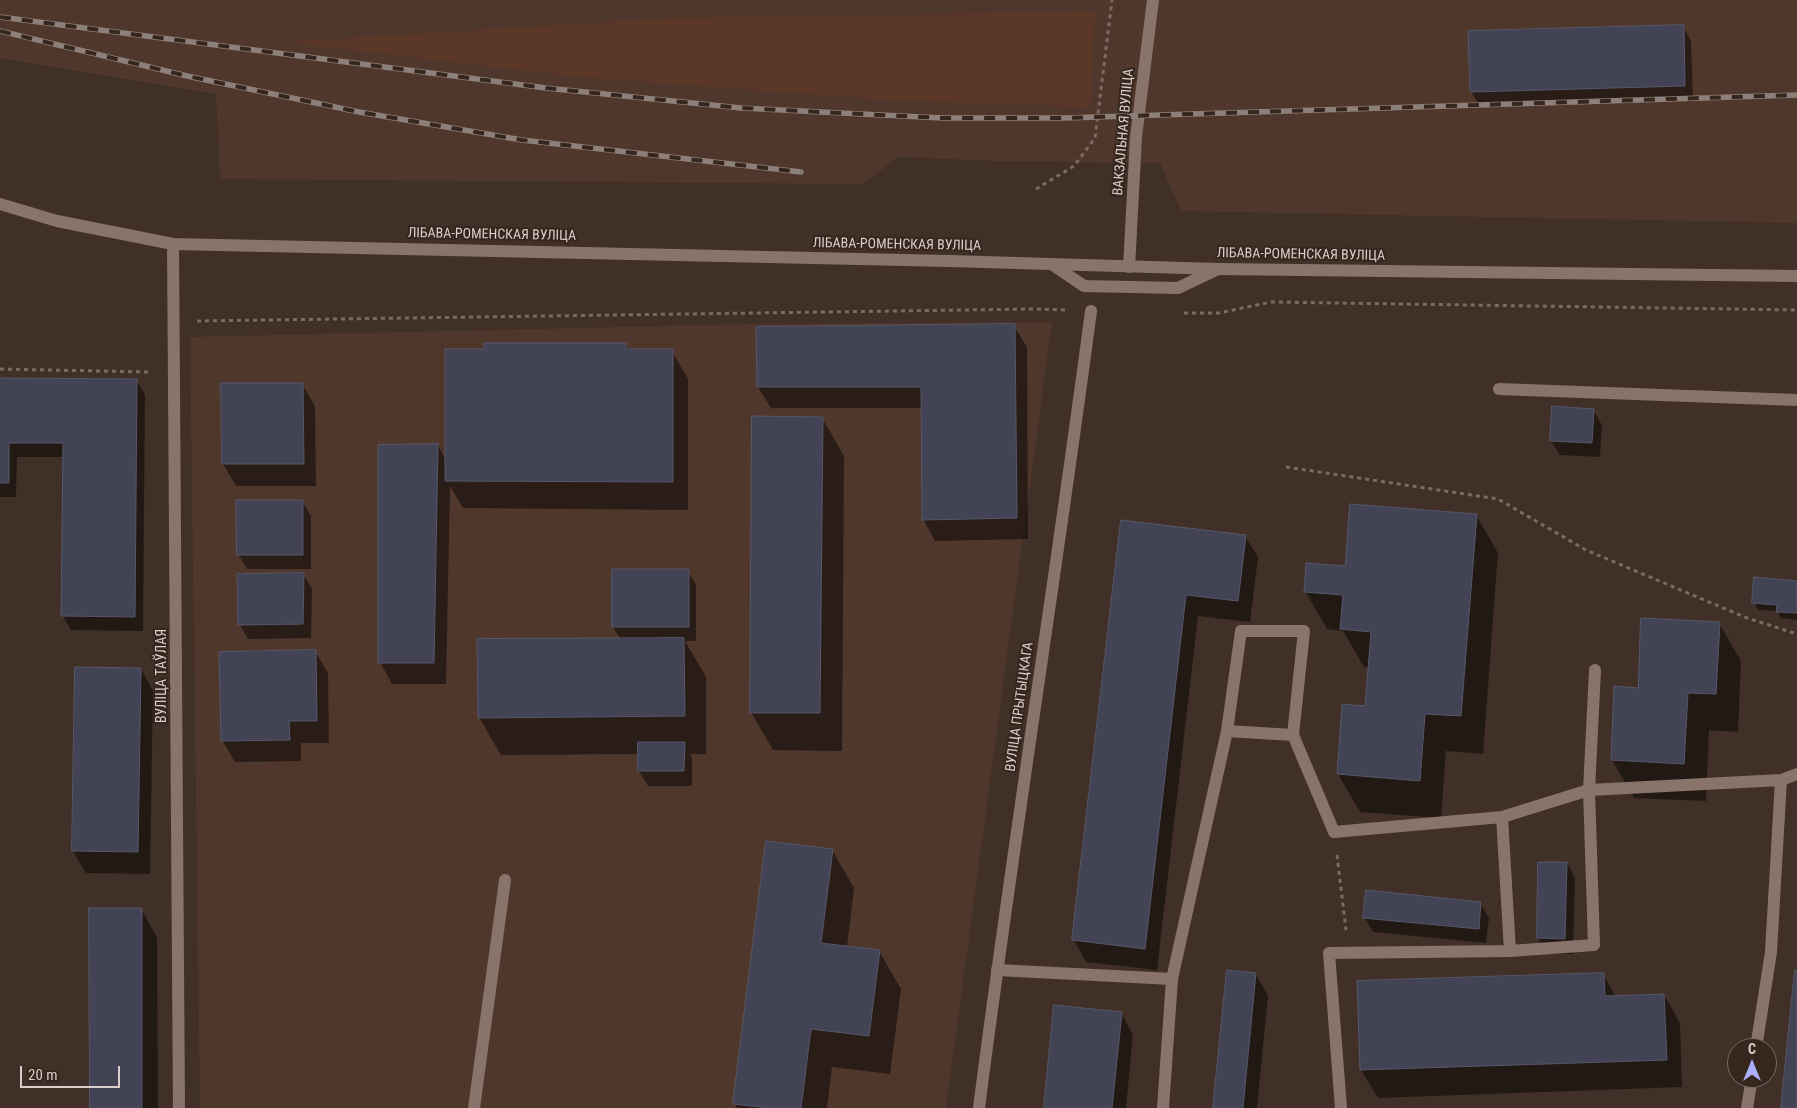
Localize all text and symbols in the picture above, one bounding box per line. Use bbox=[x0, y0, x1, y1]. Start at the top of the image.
street label: ВАКЗАЛЬНАЯ ВУЛІЦА bbox=[1110, 68, 1138, 196]
street label: ЛІБАВА-РОМЕНСКАЯ ВУЛІЦА bbox=[408, 225, 576, 245]
street label: ЛІБАВА-РОМЕНСКАЯ ВУЛІЦА bbox=[813, 235, 981, 255]
street label: ЛІБАВА-РОМЕНСКАЯ ВУЛІЦА bbox=[1217, 245, 1385, 265]
street label: ВУЛІЦА ТАЎЛАЯ bbox=[154, 629, 170, 723]
street label: ВУЛІЦА ПРЫТЫЦКАГА bbox=[1003, 641, 1037, 773]
north arrow bbox=[1727, 1038, 1777, 1088]
text: С bbox=[1748, 1041, 1756, 1057]
scale bar bbox=[22, 1056, 122, 1088]
text: 20 m bbox=[28, 1066, 58, 1084]

